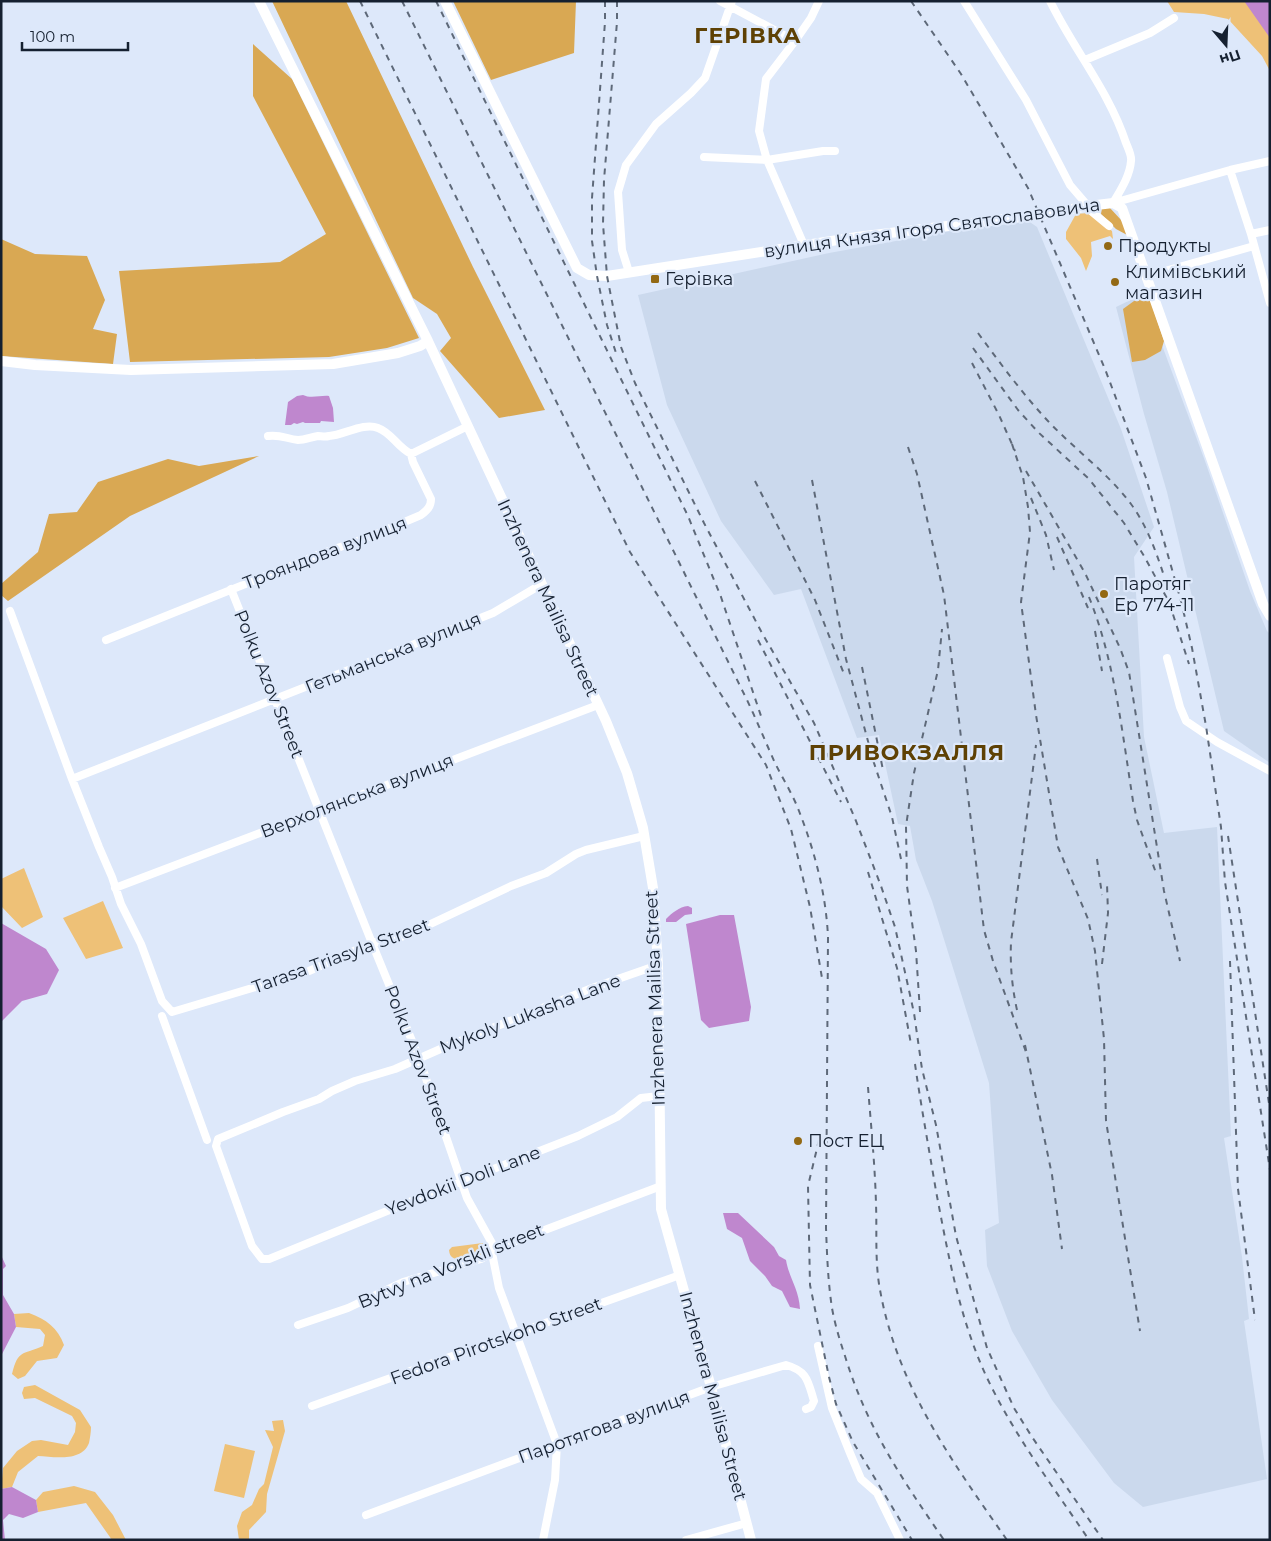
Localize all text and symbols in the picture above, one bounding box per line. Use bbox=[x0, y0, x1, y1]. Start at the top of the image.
scale bar bbox=[22, 20, 129, 52]
north arrow bbox=[1201, 20, 1251, 70]
district label: ГЕРІВКА bbox=[694, 22, 802, 49]
text: 100 m bbox=[30, 27, 75, 46]
text: Пн bbox=[1217, 45, 1243, 69]
street label: вулиця Князя Ігоря Святославовича bbox=[763, 194, 1101, 262]
place label: Продукты bbox=[1118, 235, 1211, 257]
marker: Продукты bbox=[1102, 240, 1114, 252]
place label: Климівський магазин bbox=[1125, 261, 1247, 304]
place label: Герівка bbox=[665, 268, 733, 290]
marker: Герівка bbox=[649, 273, 661, 285]
marker: Климівський магазин bbox=[1109, 276, 1121, 288]
street label: Inzhenera Mailisa Street bbox=[492, 496, 604, 700]
street label: Трояндова вулиця bbox=[240, 512, 410, 594]
place label: Паротяг Ер 774-11 bbox=[1114, 573, 1195, 616]
marker: Паротяг Ер 774-11 bbox=[1098, 588, 1110, 600]
street label: Polku Azov Street bbox=[229, 607, 309, 761]
street label: Гетьманська вулиця bbox=[302, 608, 484, 698]
district label: ПРИВОКЗАЛЛЯ bbox=[809, 739, 1005, 766]
street label: Верхолянська вулиця bbox=[257, 749, 457, 843]
street label: Inzhenera Mailisa Street bbox=[640, 890, 670, 1106]
street label: Tarasa Triasyla Street bbox=[249, 914, 433, 998]
street label: Mykoly Lukasha Lane bbox=[436, 969, 624, 1059]
street label: Polku Azov Street bbox=[379, 982, 457, 1138]
place label: Пост ЕЦ bbox=[808, 1130, 884, 1152]
marker: Пост ЕЦ bbox=[792, 1135, 804, 1147]
street label: Yevdokii Doli Lane bbox=[383, 1141, 544, 1221]
street label: Bytvy na Vorskli street bbox=[355, 1219, 547, 1313]
street label: Inzhenera Mailisa Street bbox=[674, 1289, 752, 1503]
street label: Fedora Pirotskoho Street bbox=[387, 1292, 605, 1390]
street label: Паротягова вулиця bbox=[515, 1386, 693, 1468]

